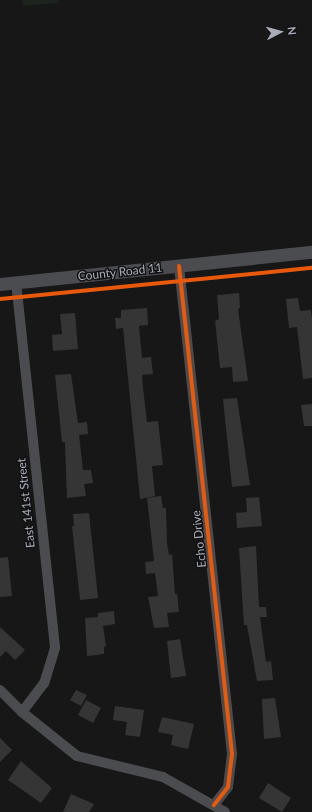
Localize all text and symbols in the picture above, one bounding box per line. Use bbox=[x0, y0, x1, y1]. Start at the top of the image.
north arrow bbox=[260, 12, 300, 52]
text: N bbox=[286, 26, 299, 36]
street label: County Road 11 bbox=[77, 260, 163, 284]
street label: East 141st Street bbox=[14, 457, 38, 549]
street label: Echo Drive bbox=[189, 510, 209, 568]

